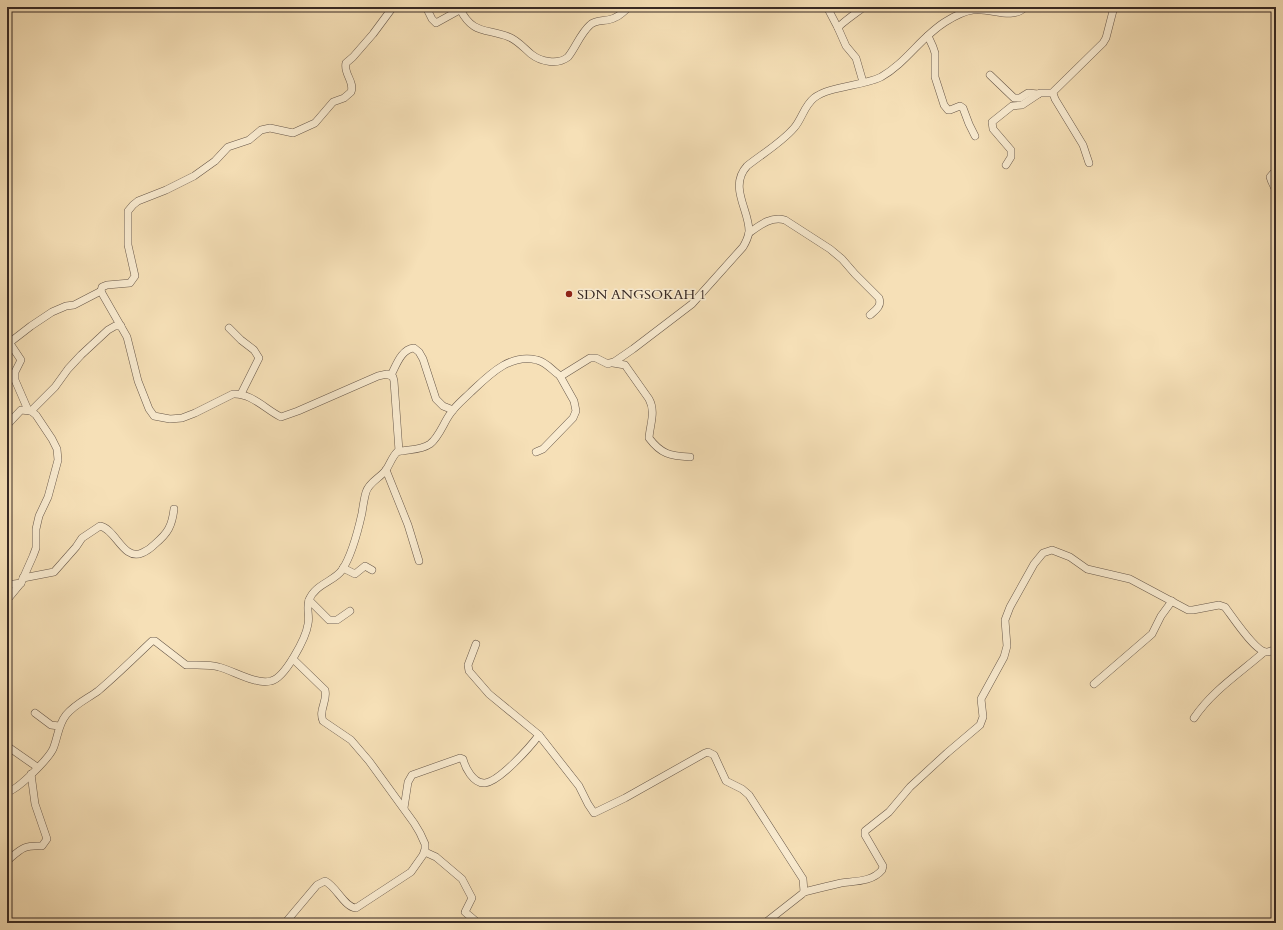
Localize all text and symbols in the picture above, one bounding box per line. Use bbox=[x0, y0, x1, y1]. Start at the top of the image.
place label: SDN ANGSOKAH 1 bbox=[577, 285, 706, 304]
marker: SDN ANGSOKAH 1 bbox=[564, 289, 574, 299]

